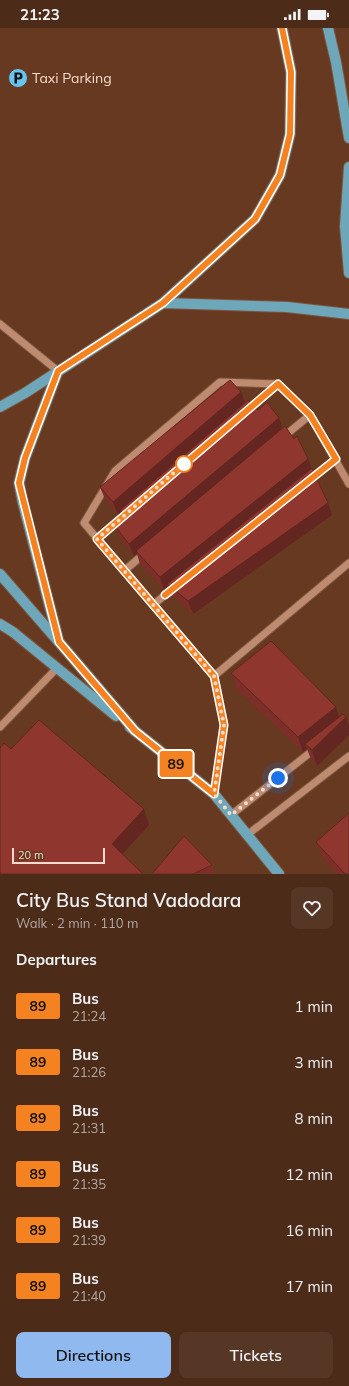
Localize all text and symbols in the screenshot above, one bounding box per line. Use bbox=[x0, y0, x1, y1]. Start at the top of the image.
text: 21:23 bbox=[20, 5, 60, 24]
parking icon: Taxi Parking bbox=[7, 67, 29, 89]
place label: Taxi Parking bbox=[32, 69, 112, 87]
unlabelled marker bbox=[175, 455, 193, 473]
line badge: 89 bbox=[158, 751, 194, 777]
text: 89 bbox=[168, 755, 184, 773]
your location bbox=[268, 768, 288, 788]
scale bar bbox=[12, 846, 105, 865]
text: 20 m bbox=[18, 848, 44, 862]
button: heart bbox=[291, 887, 333, 929]
text: City Bus Stand Vadodara bbox=[16, 888, 241, 912]
text: Walk · 2 min · 110 m bbox=[16, 915, 138, 931]
text: Departures bbox=[16, 950, 97, 969]
text: Bus bbox=[72, 989, 99, 1008]
text: 89 bbox=[30, 997, 46, 1015]
text: 1 min bbox=[295, 997, 333, 1016]
text: 21:24 bbox=[72, 1008, 106, 1024]
text: Bus bbox=[72, 1045, 99, 1064]
text: 89 bbox=[30, 1053, 46, 1071]
text: 3 min bbox=[295, 1053, 333, 1072]
text: 21:26 bbox=[72, 1064, 106, 1080]
text: Bus bbox=[72, 1101, 99, 1120]
text: 89 bbox=[30, 1109, 46, 1127]
text: 8 min bbox=[295, 1109, 333, 1128]
text: 21:31 bbox=[72, 1120, 106, 1136]
text: Bus bbox=[72, 1157, 99, 1176]
text: 89 bbox=[30, 1165, 46, 1183]
text: 12 min bbox=[286, 1165, 333, 1184]
text: 21:35 bbox=[72, 1176, 106, 1192]
text: Bus bbox=[72, 1213, 99, 1232]
text: 89 bbox=[30, 1221, 46, 1239]
text: 16 min bbox=[286, 1221, 333, 1240]
text: 21:39 bbox=[72, 1232, 106, 1248]
text: Bus bbox=[72, 1269, 99, 1288]
text: 89 bbox=[30, 1277, 46, 1295]
text: 17 min bbox=[286, 1277, 333, 1296]
text: 21:40 bbox=[72, 1288, 106, 1304]
button: Directions bbox=[16, 1332, 171, 1378]
button: Tickets bbox=[179, 1332, 333, 1378]

